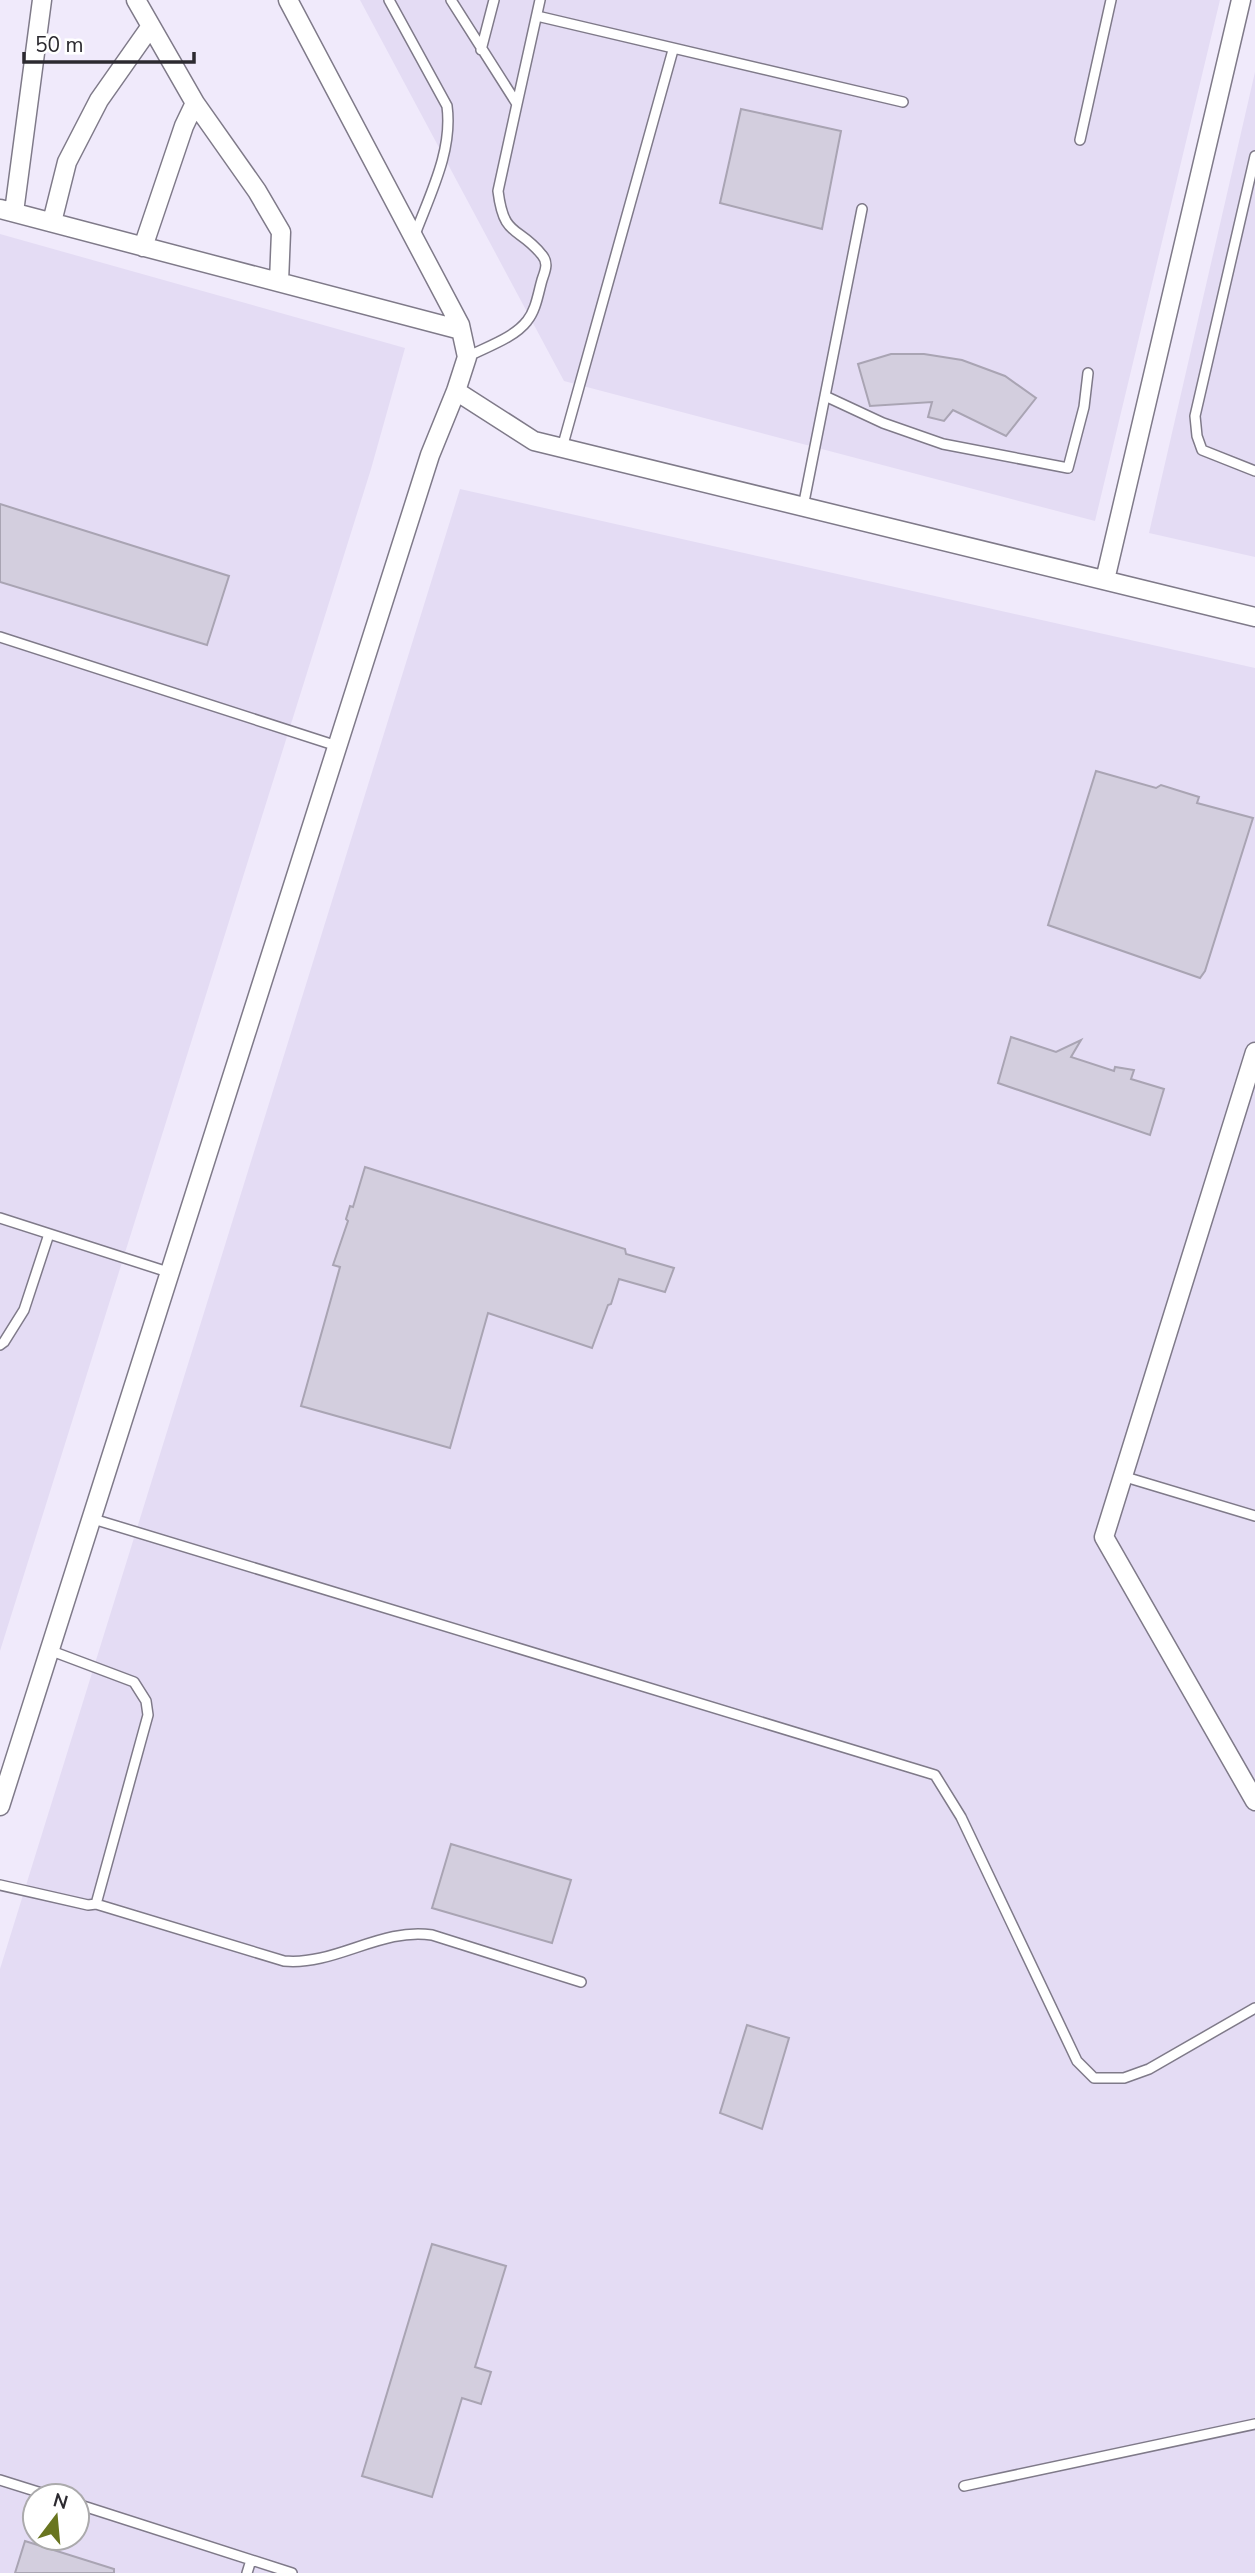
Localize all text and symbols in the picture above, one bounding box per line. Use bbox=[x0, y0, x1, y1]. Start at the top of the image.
scale bar bbox=[24, 21, 194, 65]
text: 50 m bbox=[35, 31, 84, 59]
north arrow bbox=[21, 2482, 91, 2552]
text: N bbox=[50, 2487, 71, 2516]

